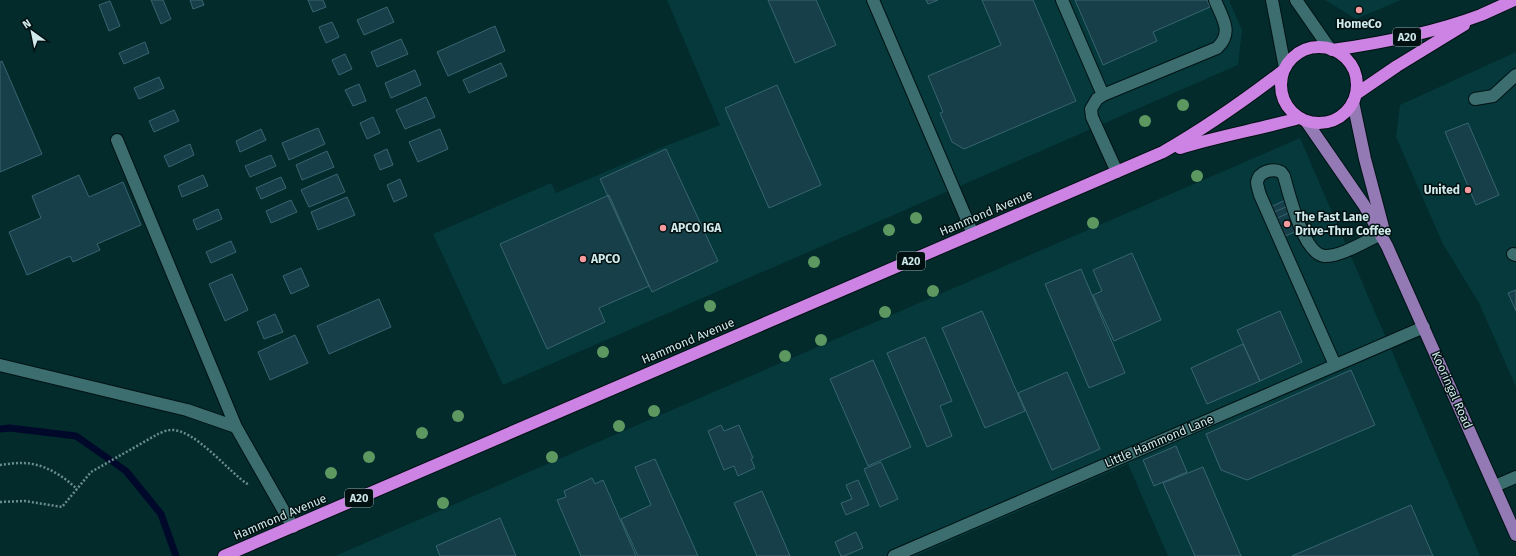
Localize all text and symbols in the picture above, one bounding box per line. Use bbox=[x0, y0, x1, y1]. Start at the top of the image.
marker: HomeCo bbox=[1354, 5, 1364, 15]
north arrow bbox=[12, 12, 52, 52]
text: N bbox=[20, 17, 33, 31]
place label: HomeCo bbox=[1336, 17, 1382, 31]
road number: A20 bbox=[1393, 28, 1421, 46]
place label: United bbox=[1424, 183, 1460, 197]
marker: United bbox=[1463, 185, 1473, 195]
street label: Hammond Avenue bbox=[937, 187, 1035, 239]
place label: The Fast Lane Drive-Thru Coffee bbox=[1295, 210, 1392, 238]
marker: The Fast Lane Drive-Thru Coffee bbox=[1282, 219, 1292, 229]
place label: APCO IGA bbox=[670, 221, 722, 235]
marker: APCO IGA bbox=[658, 223, 668, 233]
place label: APCO bbox=[590, 252, 620, 266]
road number: A20 bbox=[897, 252, 925, 270]
marker: APCO bbox=[578, 254, 588, 264]
street label: Hammond Avenue bbox=[639, 315, 737, 367]
street label: Kooringal Road bbox=[1429, 349, 1475, 431]
street label: Little Hammond Lane bbox=[1103, 412, 1215, 470]
road number: A20 bbox=[345, 489, 373, 507]
street label: Hammond Avenue bbox=[231, 491, 329, 543]

